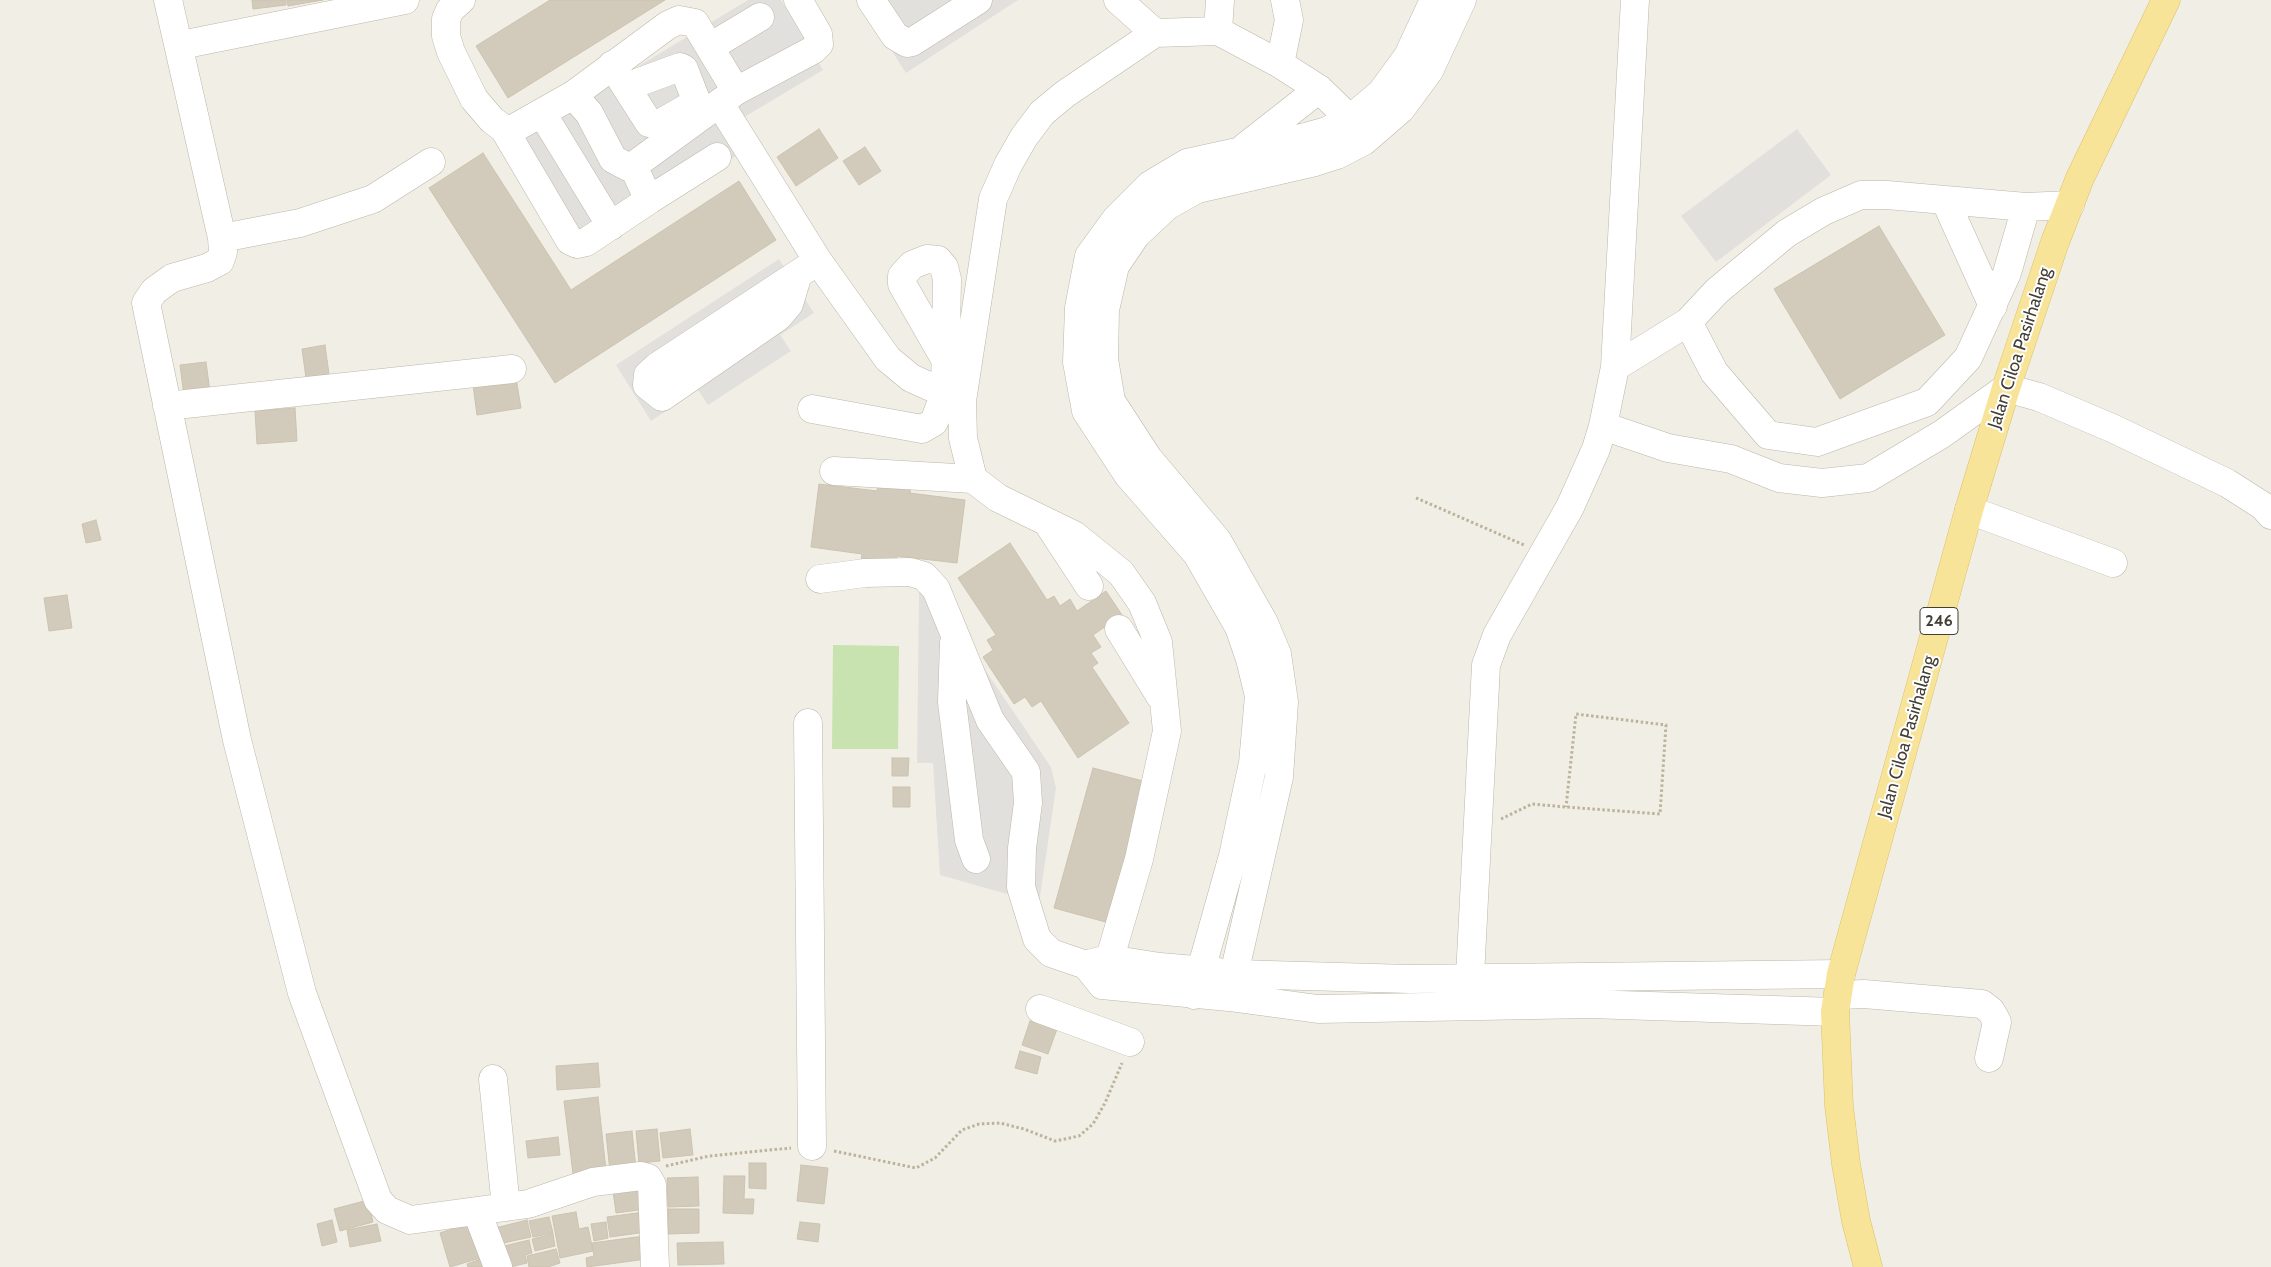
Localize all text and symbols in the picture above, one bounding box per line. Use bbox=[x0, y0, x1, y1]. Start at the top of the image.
street label: Jalan Ciloa Pasirhalang bbox=[1984, 265, 2056, 431]
road number: 246 bbox=[1920, 608, 1958, 634]
street label: Jalan Ciloa Pasirhalang bbox=[1873, 653, 1941, 821]

